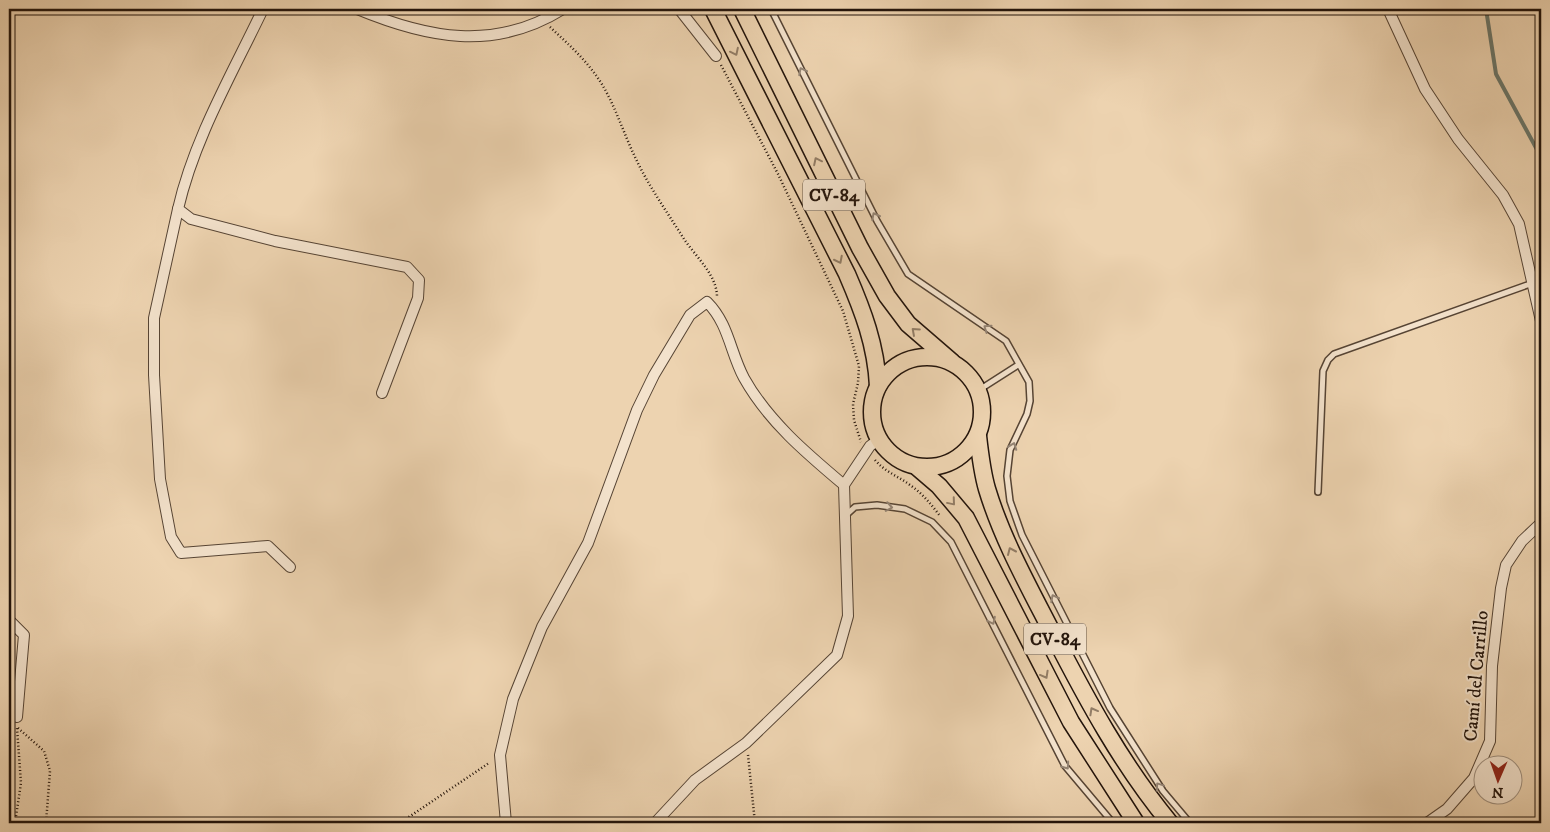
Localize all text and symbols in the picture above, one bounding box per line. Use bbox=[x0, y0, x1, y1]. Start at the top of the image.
one-way arrow bbox=[729, 47, 739, 56]
one-way arrow bbox=[798, 67, 808, 76]
one-way arrow bbox=[813, 157, 823, 166]
road number: CV-84 bbox=[803, 180, 865, 210]
one-way arrow bbox=[871, 212, 881, 221]
one-way arrow bbox=[833, 255, 843, 264]
one-way arrow bbox=[983, 325, 993, 334]
one-way arrow bbox=[912, 328, 921, 337]
one-way arrow bbox=[1007, 443, 1017, 451]
one-way arrow bbox=[947, 496, 955, 505]
one-way arrow bbox=[885, 501, 894, 511]
one-way arrow bbox=[1007, 547, 1018, 556]
one-way arrow bbox=[1050, 594, 1060, 603]
street label: Camí del Carrillo bbox=[1459, 610, 1494, 743]
one-way arrow bbox=[986, 616, 997, 625]
road number: CV-84 bbox=[1024, 624, 1086, 654]
one-way arrow bbox=[1039, 670, 1049, 679]
one-way arrow bbox=[1089, 707, 1099, 716]
north arrow bbox=[1472, 754, 1522, 804]
one-way arrow bbox=[1060, 760, 1069, 770]
one-way arrow bbox=[1156, 782, 1165, 791]
text: N bbox=[1491, 783, 1504, 801]

